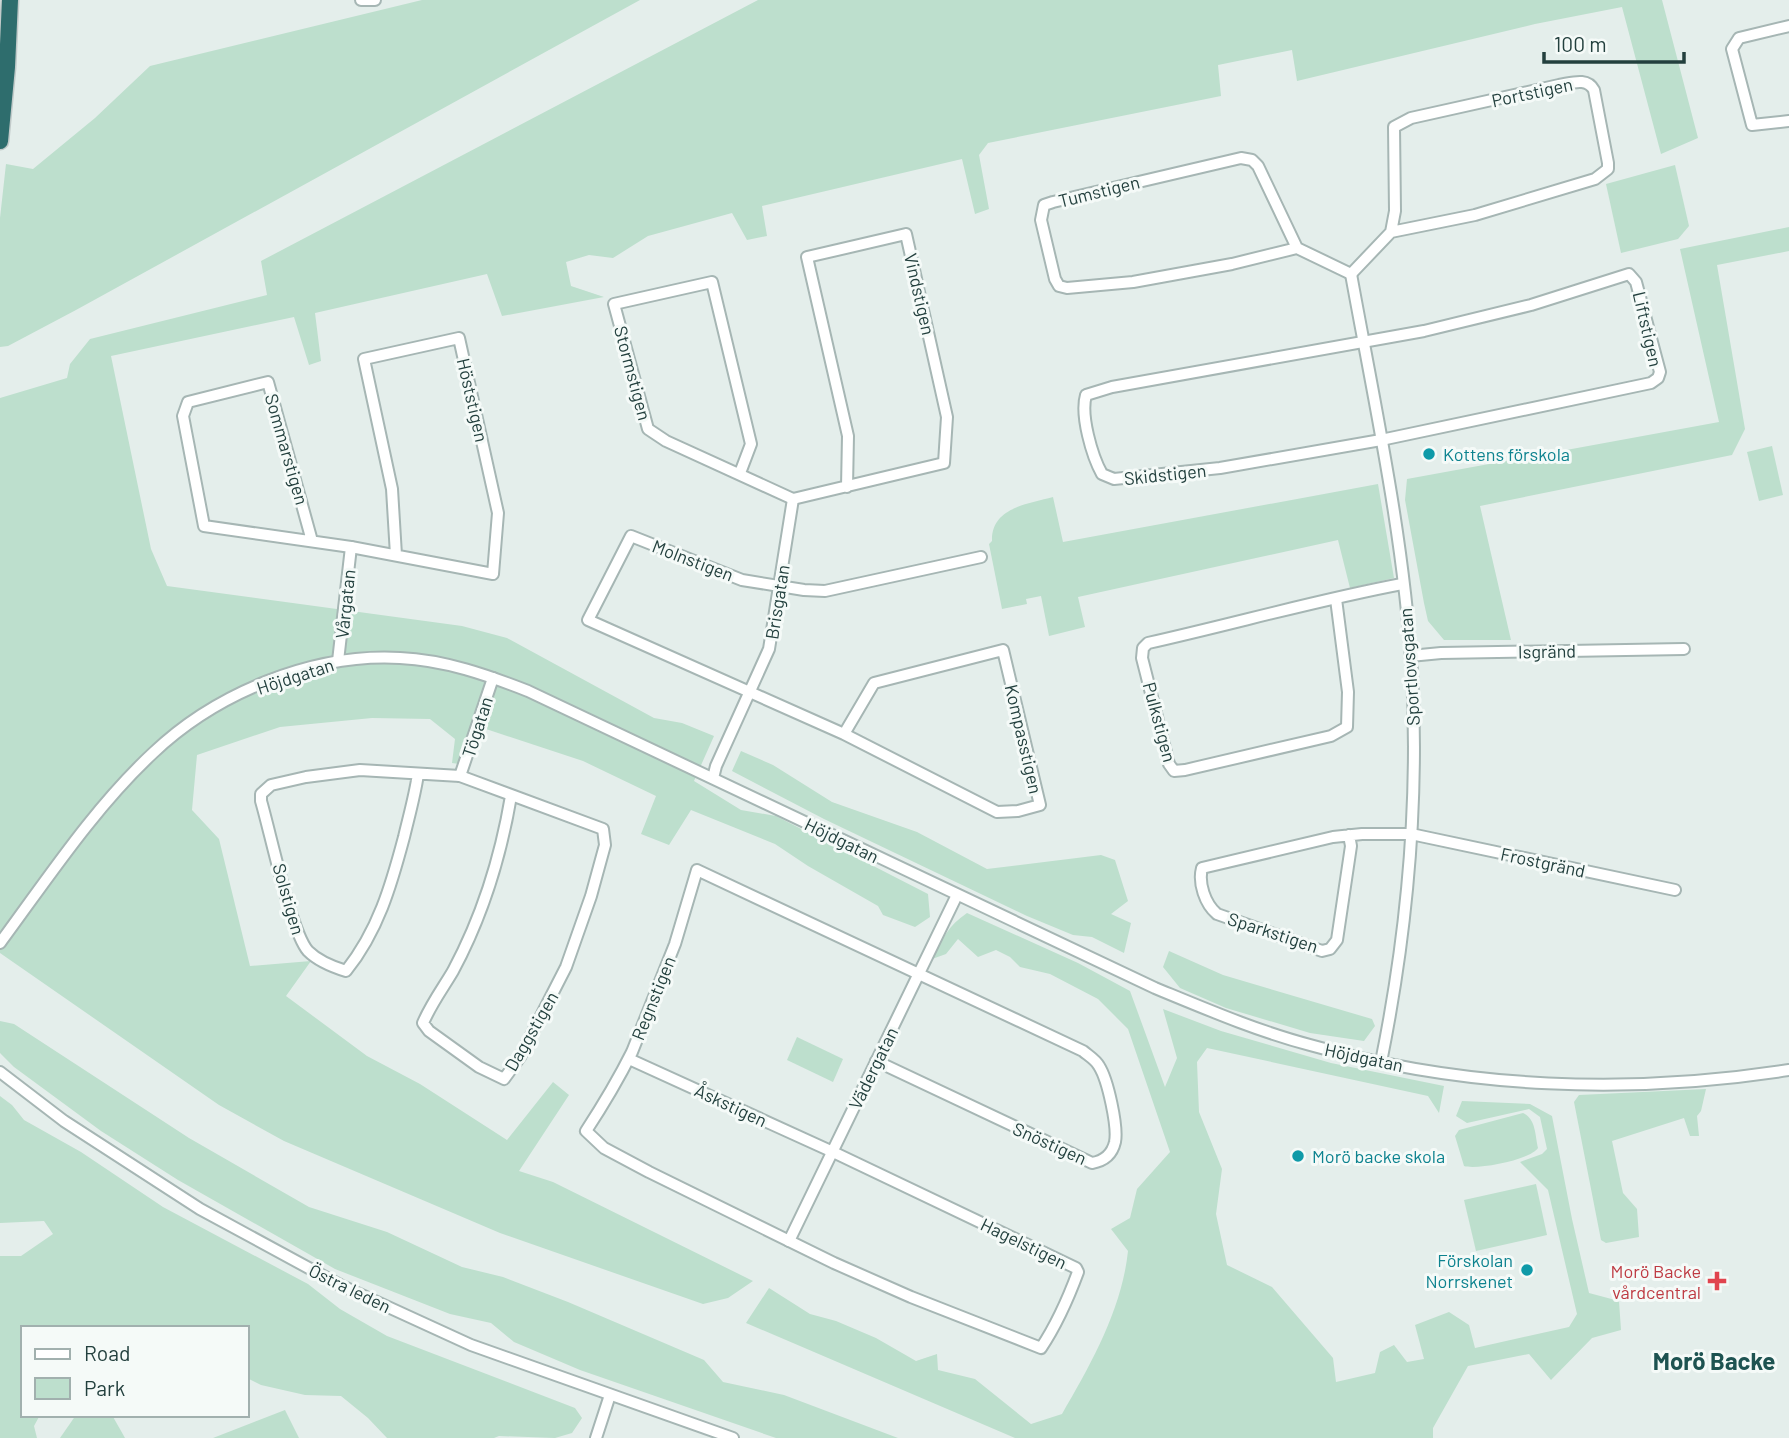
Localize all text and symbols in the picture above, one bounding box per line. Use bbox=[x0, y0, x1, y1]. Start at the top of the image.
scale bar bbox=[1544, 21, 1684, 65]
text: 100 m bbox=[1554, 31, 1607, 56]
street label: Portstigen bbox=[1490, 73, 1574, 111]
street label: Tumstigen bbox=[1056, 170, 1142, 212]
street label: Vindstigen bbox=[900, 251, 940, 337]
street label: Liftstigen bbox=[1629, 289, 1667, 369]
street label: Stormstigen bbox=[610, 323, 656, 423]
street label: Höststigen bbox=[453, 356, 493, 444]
street label: Sommarstigen bbox=[261, 391, 313, 507]
place label: Kottens förskola bbox=[1443, 443, 1570, 465]
marker: Kottens förskola bbox=[1421, 446, 1437, 462]
street label: Skidstigen bbox=[1123, 459, 1207, 489]
street label: Molnstigen bbox=[649, 534, 737, 586]
street label: Brisgatan bbox=[760, 563, 794, 641]
street label: Vårgatan bbox=[330, 568, 360, 640]
street label: Sportlovsgatan bbox=[1394, 607, 1424, 727]
street label: Isgränd bbox=[1518, 639, 1576, 663]
street label: Höjdgatan bbox=[254, 653, 336, 699]
street label: Pulkstigen bbox=[1139, 679, 1181, 765]
street label: Kompasstigen bbox=[1001, 682, 1047, 796]
street label: Tögatan bbox=[457, 694, 497, 760]
street label: Höjdgatan bbox=[801, 813, 883, 867]
street label: Frostgränd bbox=[1499, 842, 1587, 882]
street label: Solstigen bbox=[268, 861, 310, 937]
street label: Sparkstigen bbox=[1225, 907, 1321, 957]
street label: Regnstigen bbox=[626, 953, 680, 1043]
street label: Daggstigen bbox=[499, 987, 563, 1075]
street label: Vädergatan bbox=[844, 1023, 902, 1113]
street label: Höjdgatan bbox=[1323, 1038, 1405, 1076]
street label: Åskstigen bbox=[691, 1079, 771, 1131]
street label: Snöstigen bbox=[1010, 1117, 1090, 1169]
place label: Morö backe skola bbox=[1312, 1145, 1445, 1167]
marker: Morö backe skola bbox=[1290, 1148, 1306, 1164]
street label: Hagelstigen bbox=[977, 1213, 1071, 1273]
place label: Förskolan Norrskenet bbox=[1425, 1249, 1513, 1292]
street label: Östra leden bbox=[305, 1259, 395, 1317]
place label: Morö Backe vårdcentral bbox=[1611, 1260, 1701, 1303]
marker: Förskolan Norrskenet bbox=[1519, 1262, 1535, 1278]
marker: Morö Backe vårdcentral bbox=[1707, 1271, 1727, 1291]
legend bbox=[21, 1326, 248, 1417]
text: Road bbox=[84, 1340, 130, 1365]
district label: Morö Backe bbox=[1653, 1346, 1775, 1375]
text: Park bbox=[84, 1375, 125, 1400]

